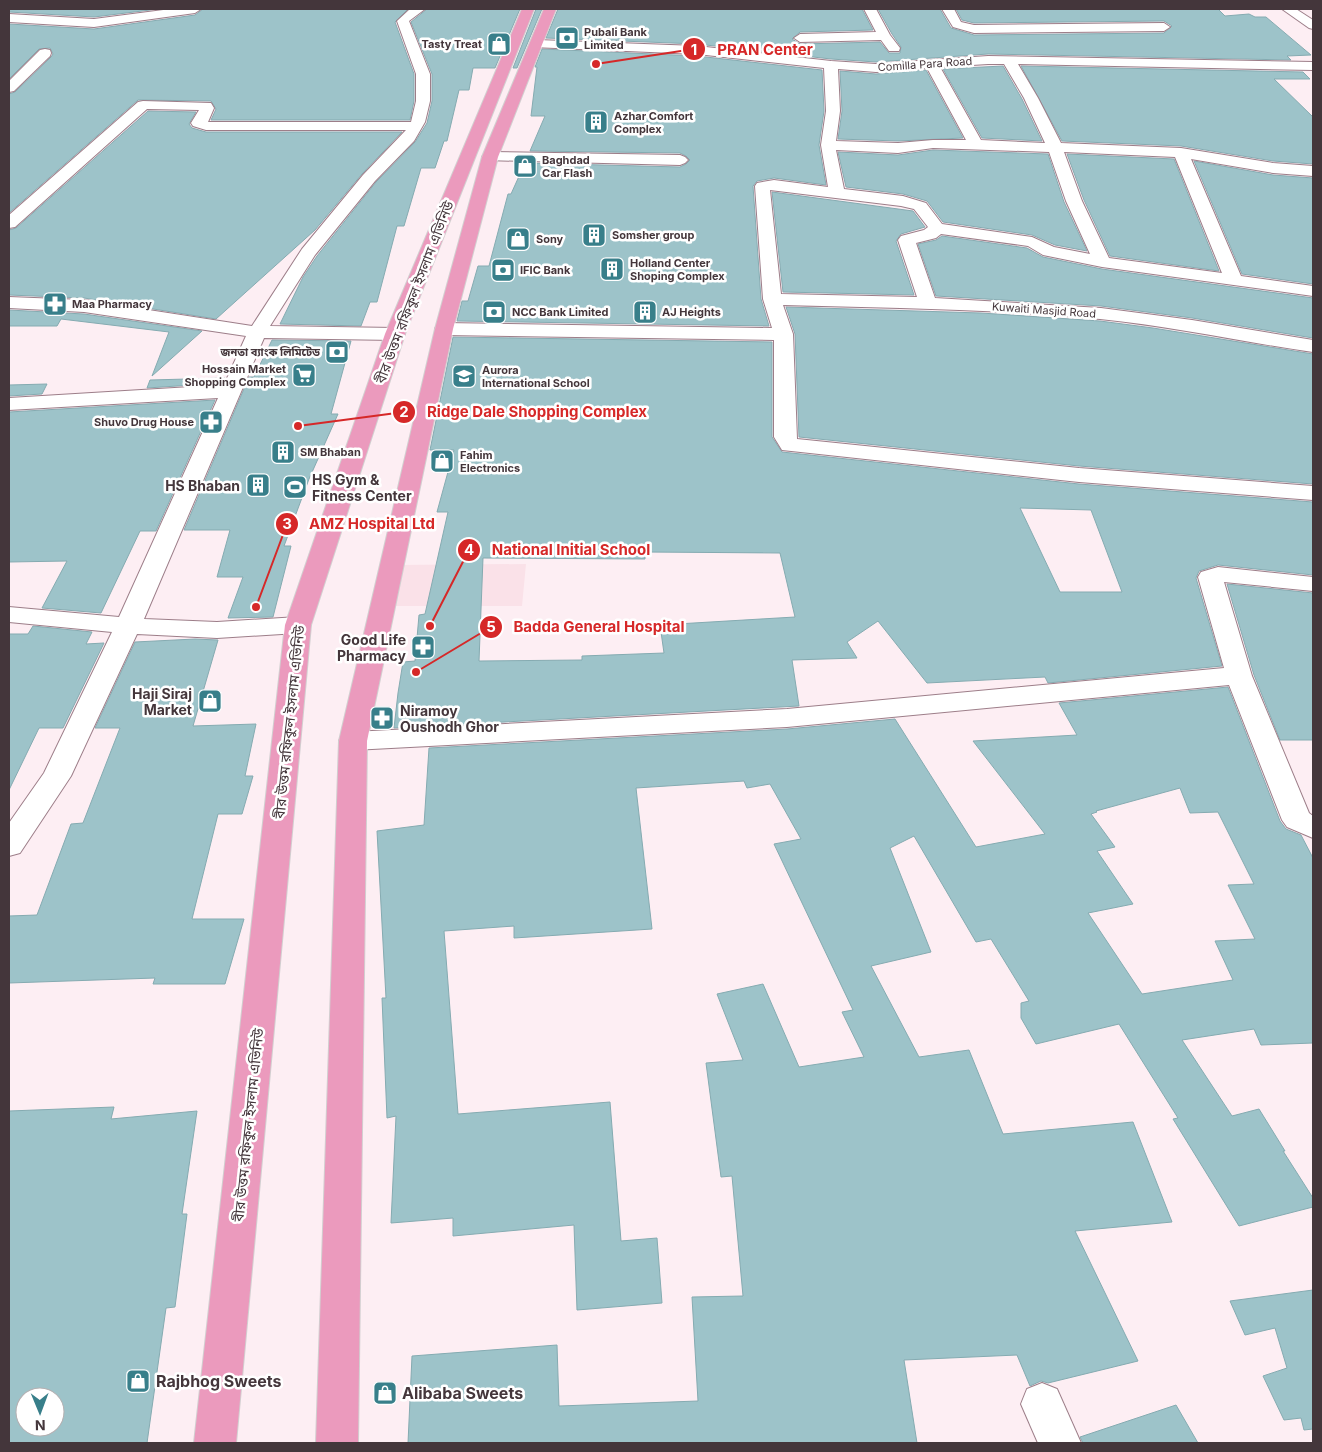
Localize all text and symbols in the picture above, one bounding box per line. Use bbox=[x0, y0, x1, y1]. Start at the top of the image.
bank icon: Pubali Bank Limited bbox=[554, 25, 580, 51]
place label: Pubali Bank Limited bbox=[584, 25, 647, 52]
shop icon: Tasty Treat bbox=[486, 31, 512, 57]
callout: PRAN Center bbox=[682, 34, 822, 64]
place label: Tasty Treat bbox=[421, 37, 482, 51]
text: 1 bbox=[691, 40, 697, 59]
text: PRAN Center bbox=[717, 40, 813, 59]
street label: Comilla Para Road bbox=[877, 54, 973, 74]
building icon: Azhar Comfort Complex bbox=[583, 109, 609, 135]
place label: Azhar Comfort Complex bbox=[614, 109, 693, 136]
shop icon: Baghdad Car Flash bbox=[512, 153, 538, 179]
place label: Baghdad Car Flash bbox=[542, 153, 593, 180]
street label: বীর উত্তম রফিকুল ইসলাম এভিনিউ bbox=[371, 197, 458, 387]
building icon: Somsher group bbox=[581, 222, 607, 248]
shop icon: Sony bbox=[505, 226, 531, 252]
place label: Somsher group bbox=[612, 228, 694, 242]
place label: Sony bbox=[536, 232, 564, 246]
building icon: Holland Center Shoping Complex bbox=[599, 256, 625, 282]
place label: Holland Center Shoping Complex bbox=[630, 256, 725, 283]
bank icon: IFIC Bank bbox=[490, 257, 516, 283]
place label: IFIC Bank bbox=[520, 263, 571, 277]
pharmacy icon: Maa Pharmacy bbox=[42, 291, 68, 317]
place label: Maa Pharmacy bbox=[72, 297, 152, 311]
bank icon: NCC Bank Limited bbox=[481, 299, 507, 325]
building icon: AJ Heights bbox=[632, 299, 658, 325]
street label: Kuwaiti Masjid Road bbox=[991, 299, 1097, 321]
place label: NCC Bank Limited bbox=[512, 305, 608, 319]
place label: AJ Heights bbox=[662, 305, 721, 319]
bank icon: জনতা ব্যাংক লিমিটেড bbox=[324, 339, 350, 365]
place label: জনতা ব্যাংক লিমিটেড bbox=[220, 345, 321, 359]
place label: Hossain Market Shopping Complex bbox=[184, 362, 287, 389]
supermarket icon: Hossain Market Shopping Complex bbox=[291, 362, 317, 388]
school or university icon: Aurora International School bbox=[451, 363, 477, 389]
place label: Aurora International School bbox=[482, 363, 590, 390]
callout: Ridge Dale Shopping Complex bbox=[392, 397, 657, 427]
text: 2 bbox=[399, 402, 409, 421]
text: Ridge Dale Shopping Complex bbox=[427, 402, 647, 421]
pharmacy icon: Shuvo Drug House bbox=[198, 409, 224, 435]
place label: Shuvo Drug House bbox=[94, 415, 194, 429]
building icon: SM Bhaban bbox=[270, 439, 296, 465]
place label: SM Bhaban bbox=[300, 445, 361, 459]
shop icon: Fahim Electronics bbox=[429, 448, 455, 474]
place label: Fahim Electronics bbox=[460, 448, 520, 475]
place label: HS Gym & Fitness Center bbox=[312, 471, 412, 504]
building icon: HS Bhaban bbox=[245, 472, 271, 498]
sports icon: HS Gym & Fitness Center bbox=[282, 474, 308, 500]
place label: HS Bhaban bbox=[165, 477, 240, 494]
callout: AMZ Hospital Ltd bbox=[274, 509, 445, 539]
text: 3 bbox=[282, 514, 292, 533]
text: AMZ Hospital Ltd bbox=[309, 514, 435, 533]
callout: National Initial School bbox=[457, 535, 660, 565]
text: 4 bbox=[464, 540, 474, 559]
text: National Initial School bbox=[492, 540, 650, 559]
callout: Badda General Hospital bbox=[478, 612, 695, 642]
text: 5 bbox=[486, 617, 496, 636]
text: Badda General Hospital bbox=[513, 617, 685, 636]
street label: বীর উত্তম রফিকুল ইসলাম এভিনিউ bbox=[270, 623, 309, 821]
place label: Good Life Pharmacy bbox=[337, 631, 407, 664]
pharmacy icon: Good Life Pharmacy bbox=[410, 634, 436, 660]
place label: Haji Siraj Market bbox=[132, 685, 192, 718]
shop icon: Haji Siraj Market bbox=[197, 688, 223, 714]
place label: Niramoy Oushodh Ghor bbox=[400, 702, 499, 735]
pharmacy icon: Niramoy Oushodh Ghor bbox=[369, 705, 395, 731]
street label: বীর উত্তম রফিকুল ইসলাম এভিনিউ bbox=[229, 1026, 268, 1224]
shop icon: Rajbhog Sweets bbox=[125, 1368, 151, 1394]
place label: Rajbhog Sweets bbox=[156, 1371, 281, 1391]
shop icon: Alibaba Sweets bbox=[372, 1380, 398, 1406]
place label: Alibaba Sweets bbox=[402, 1383, 523, 1403]
north arrow bbox=[15, 1387, 65, 1437]
text: N bbox=[35, 1417, 46, 1434]

